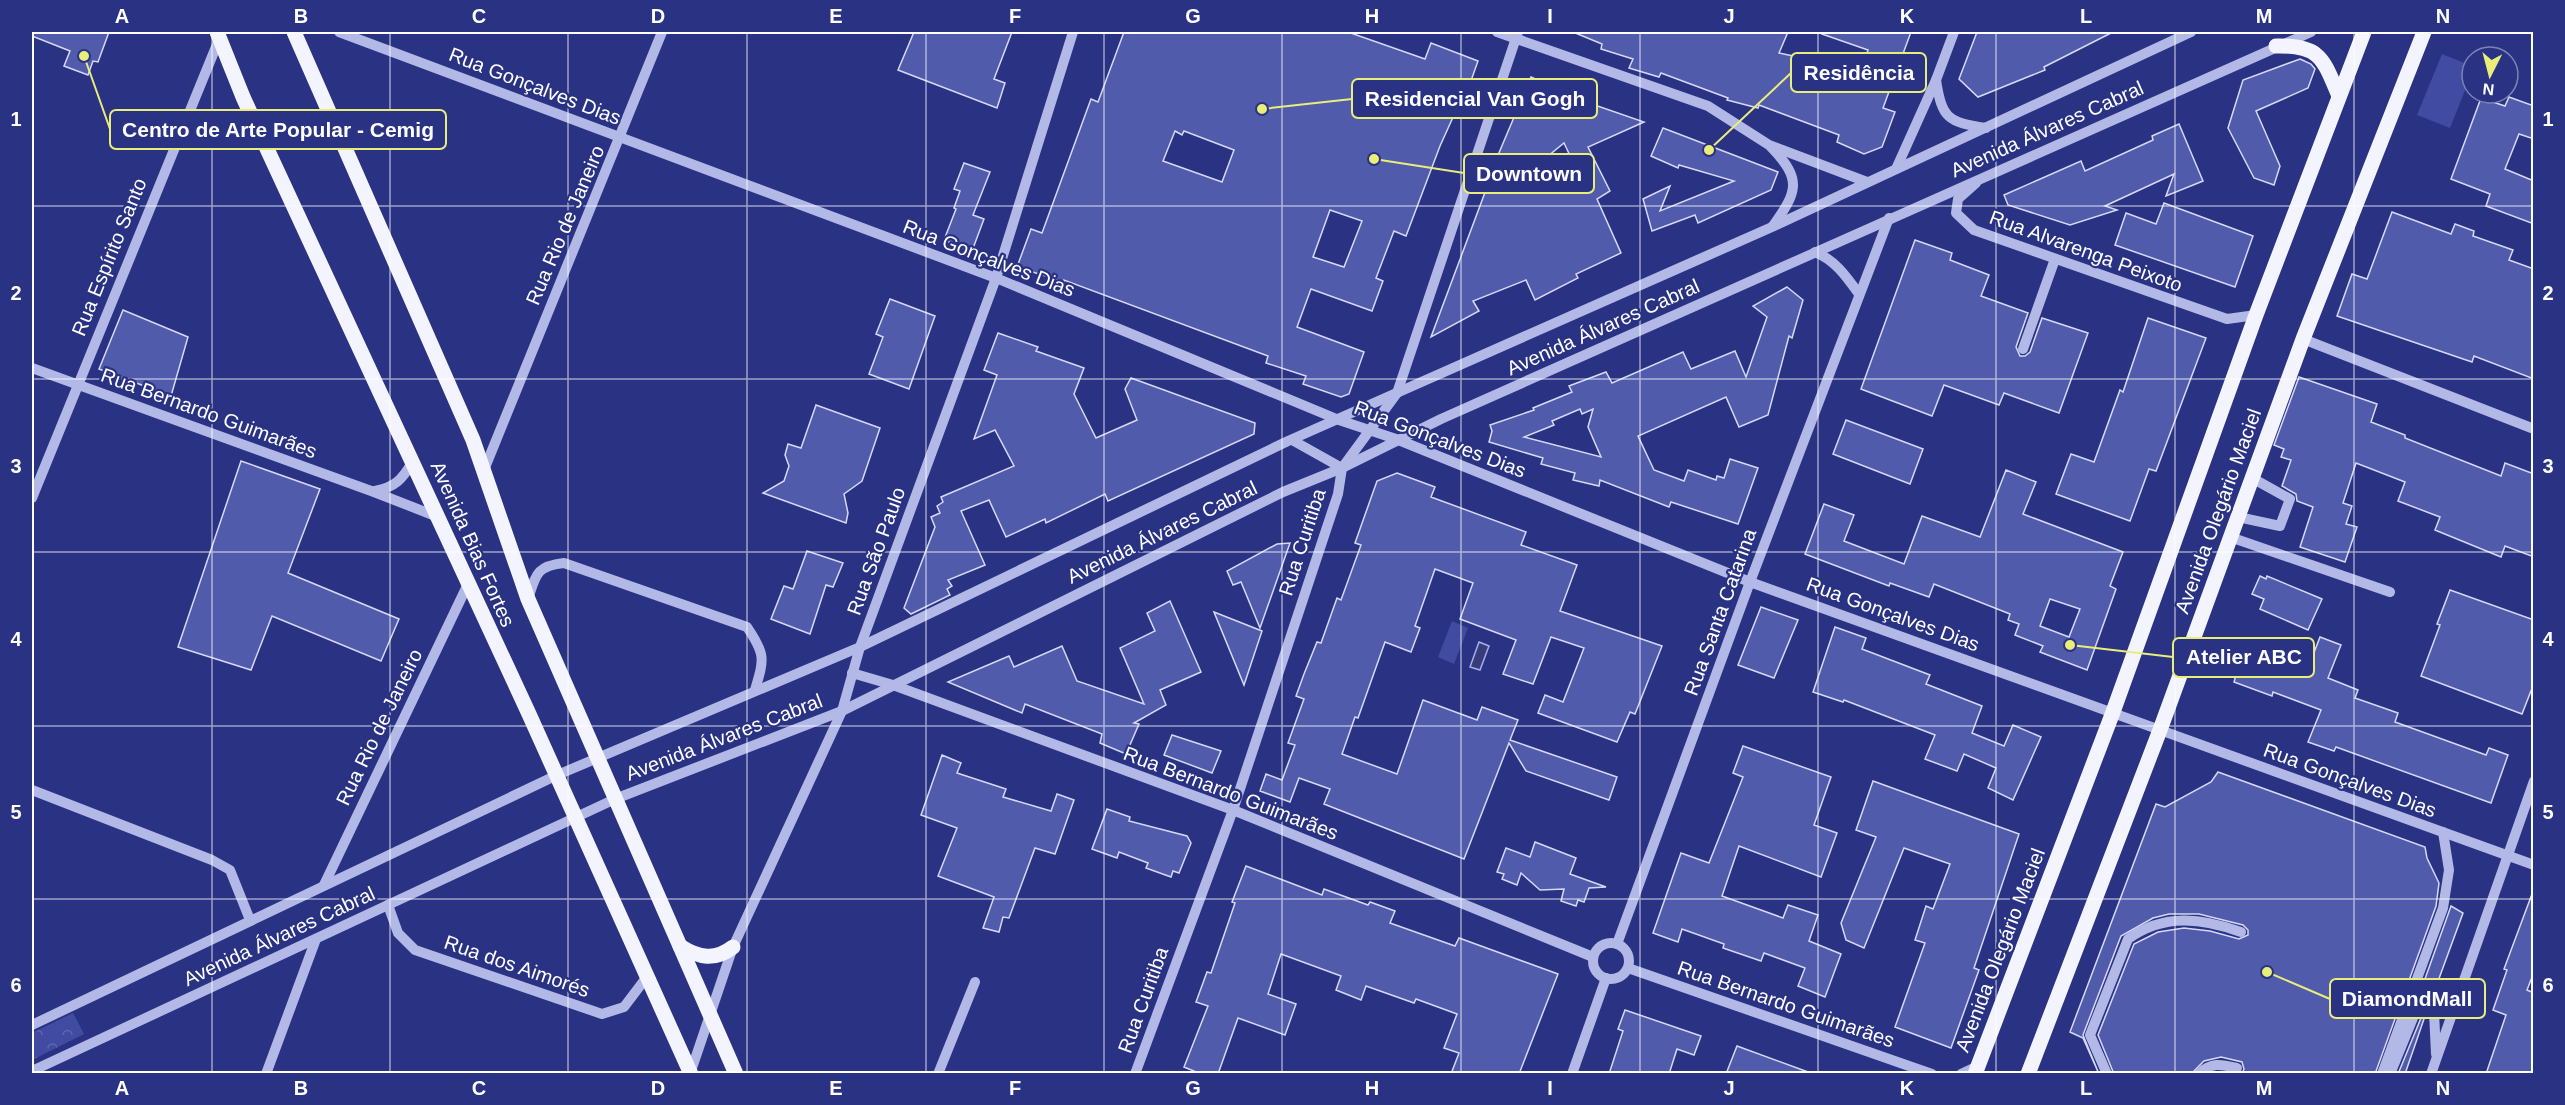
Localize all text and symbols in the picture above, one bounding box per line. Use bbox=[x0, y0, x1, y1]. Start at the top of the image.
text: A bbox=[115, 5, 129, 27]
text: B bbox=[294, 5, 308, 27]
text: C bbox=[472, 5, 486, 27]
text: D bbox=[651, 5, 665, 27]
text: E bbox=[829, 5, 843, 27]
text: F bbox=[1009, 5, 1021, 27]
text: G bbox=[1185, 5, 1201, 27]
text: H bbox=[1365, 5, 1379, 27]
text: I bbox=[1547, 5, 1553, 27]
text: J bbox=[1723, 5, 1735, 27]
text: K bbox=[1900, 5, 1915, 27]
text: L bbox=[2080, 5, 2092, 27]
text: M bbox=[2256, 5, 2272, 27]
text: N bbox=[2436, 5, 2450, 27]
street label: Rua Gonçalves Dias bbox=[446, 43, 624, 129]
north arrow bbox=[2460, 45, 2520, 105]
callout: Residência bbox=[1791, 53, 1926, 92]
text: Residência bbox=[1804, 61, 1915, 84]
street label: Avenida Álvares Cabral bbox=[1947, 77, 2147, 181]
callout: Residencial Van Gogh bbox=[1352, 79, 1597, 118]
text: N bbox=[2482, 80, 2495, 98]
text: Residencial Van Gogh bbox=[1365, 87, 1585, 110]
text: 1 bbox=[10, 108, 22, 130]
text: 1 bbox=[2542, 108, 2554, 130]
callout: Centro de Arte Popular - Cemig bbox=[110, 110, 446, 149]
text: Centro de Arte Popular - Cemig bbox=[122, 118, 434, 141]
street label: Rua Rio de Janeiro bbox=[521, 142, 609, 308]
callout: Downtown bbox=[1464, 154, 1594, 193]
text: Downtown bbox=[1476, 162, 1582, 185]
street label: Rua Espírito Santo bbox=[67, 175, 151, 339]
street label: Rua Alvarenga Peixoto bbox=[1987, 206, 2185, 296]
street label: Rua Gonçalves Dias bbox=[900, 215, 1078, 301]
street label: Avenida Álvares Cabral bbox=[1503, 275, 1703, 379]
text: 2 bbox=[10, 282, 22, 304]
text: 2 bbox=[2542, 282, 2554, 304]
street label: Rua Bernardo Guimarães bbox=[98, 364, 320, 462]
street label: Rua Gonçalves Dias bbox=[1351, 396, 1529, 482]
street label: Avenida Olegário Maciel bbox=[2171, 406, 2265, 616]
text: 3 bbox=[10, 455, 22, 477]
text: 3 bbox=[2542, 455, 2554, 477]
street label: Avenida Bias Fortes bbox=[427, 458, 519, 630]
street label: Avenida Álvares Cabral bbox=[1063, 476, 1261, 588]
street label: Rua São Paulo bbox=[843, 484, 909, 618]
street label: Rua Curitiba bbox=[1274, 485, 1330, 598]
street label: Rua Santa Catarina bbox=[1680, 525, 1761, 698]
street label: Rua Gonçalves Dias bbox=[1804, 572, 1982, 656]
text: 4 bbox=[10, 628, 22, 650]
text: 4 bbox=[2542, 628, 2554, 650]
callout: Atelier ABC bbox=[2173, 638, 2314, 677]
street label: Rua Rio de Janeiro bbox=[332, 645, 426, 809]
text: Atelier ABC bbox=[2186, 645, 2302, 668]
street label: Avenida Álvares Cabral bbox=[623, 689, 825, 785]
street label: Rua Gonçalves Dias bbox=[2261, 738, 2439, 822]
street label: Rua Bernardo Guimarães bbox=[1121, 742, 1341, 844]
text: 5 bbox=[10, 801, 22, 823]
text: 5 bbox=[2542, 801, 2554, 823]
street label: Avenida Olegário Maciel bbox=[1951, 845, 2049, 1055]
street label: Avenida Álvares Cabral bbox=[180, 882, 378, 990]
street label: Rua dos Aimorés bbox=[441, 931, 593, 1001]
street label: Rua Curitiba bbox=[1114, 943, 1173, 1056]
street label: Rua Bernardo Guimarães bbox=[1675, 957, 1897, 1051]
text: 6 bbox=[10, 974, 22, 996]
text: 6 bbox=[2542, 974, 2554, 996]
callout: DiamondMall bbox=[2330, 979, 2485, 1018]
text: DiamondMall bbox=[2342, 987, 2472, 1010]
text: A bbox=[115, 1077, 129, 1099]
text: B bbox=[294, 1077, 308, 1099]
text: C bbox=[472, 1077, 486, 1099]
text: D bbox=[651, 1077, 665, 1099]
text: E bbox=[829, 1077, 843, 1099]
text: F bbox=[1009, 1077, 1021, 1099]
text: G bbox=[1185, 1077, 1201, 1099]
text: H bbox=[1365, 1077, 1379, 1099]
text: I bbox=[1547, 1077, 1553, 1099]
text: J bbox=[1723, 1077, 1735, 1099]
text: K bbox=[1900, 1077, 1915, 1099]
text: L bbox=[2080, 1077, 2092, 1099]
text: M bbox=[2256, 1077, 2272, 1099]
text: N bbox=[2436, 1077, 2450, 1099]

